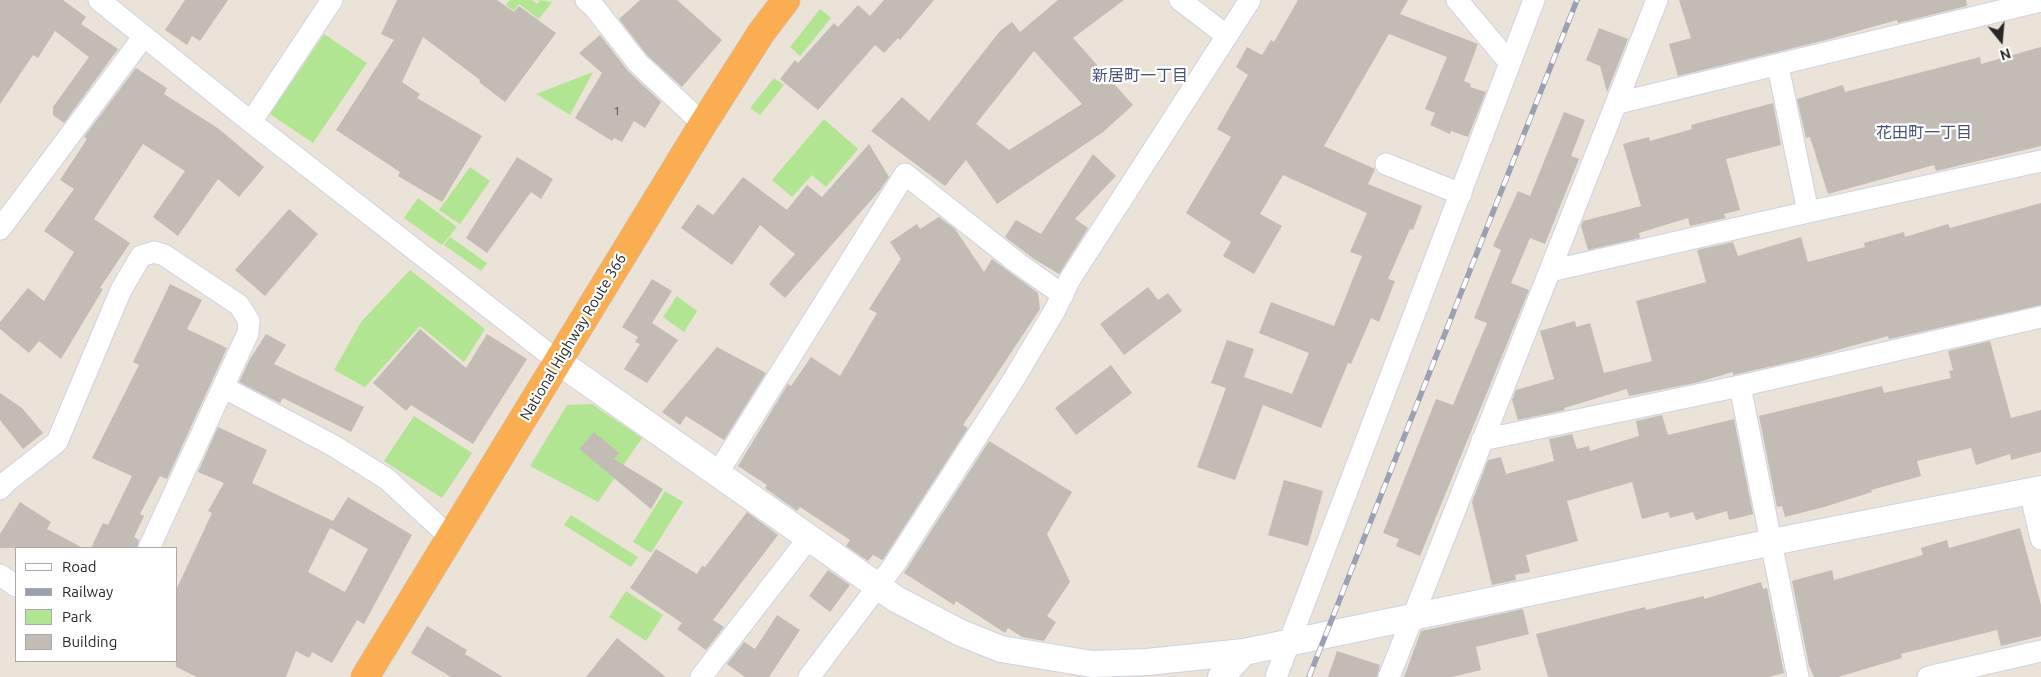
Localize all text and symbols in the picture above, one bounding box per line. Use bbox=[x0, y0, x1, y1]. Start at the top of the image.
north arrow bbox=[1976, 15, 2026, 65]
text: N bbox=[1998, 45, 2013, 64]
district label: 新居町一丁目 bbox=[1092, 66, 1188, 86]
house number: 1 bbox=[614, 104, 620, 118]
district label: 花田町一丁目 bbox=[1876, 123, 1972, 143]
street label: National Highway Route 366 bbox=[516, 250, 630, 424]
legend bbox=[15, 547, 178, 662]
text: Road bbox=[62, 558, 97, 575]
text: Railway bbox=[62, 583, 113, 600]
text: Park bbox=[62, 608, 92, 625]
text: Building bbox=[62, 633, 117, 650]

